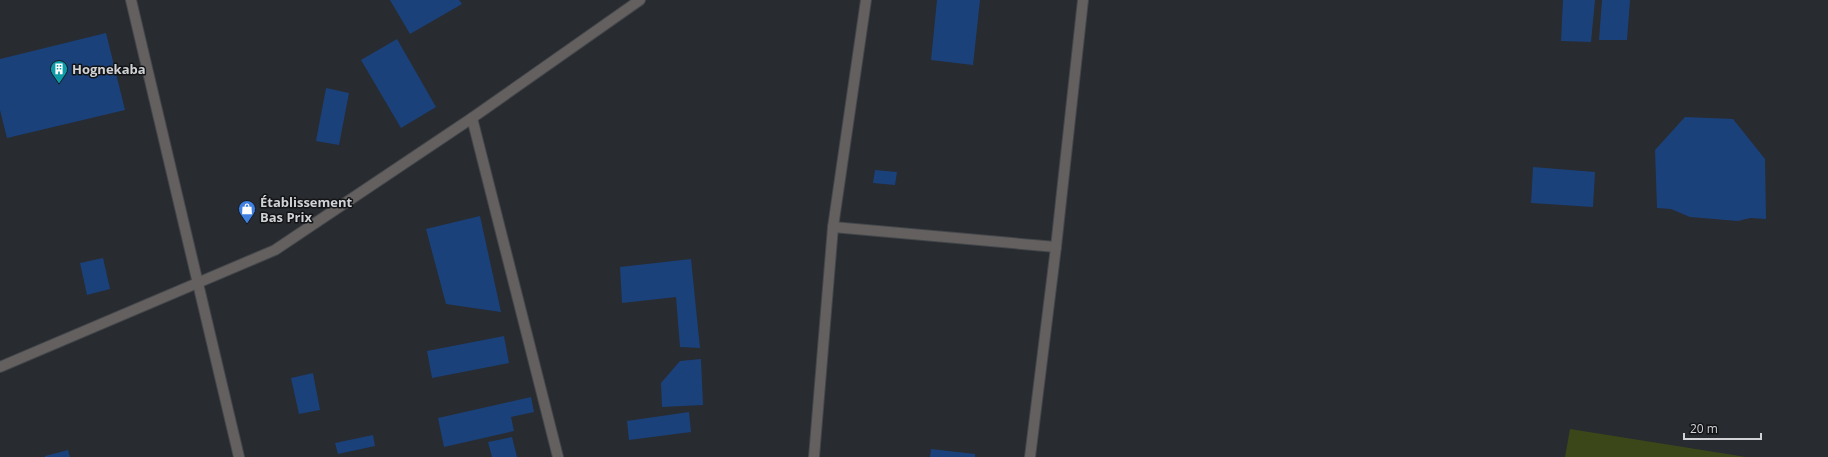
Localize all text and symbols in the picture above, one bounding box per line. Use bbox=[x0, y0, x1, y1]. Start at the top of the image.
building icon: Hognekaba bbox=[49, 59, 69, 84]
place label: Hognekaba bbox=[72, 60, 146, 78]
place label: Établissement Bas Prix bbox=[260, 193, 353, 226]
shop icon: Établissement Bas Prix bbox=[237, 199, 257, 224]
scale bar bbox=[1684, 415, 1761, 441]
text: 20 m bbox=[1690, 420, 1718, 437]

